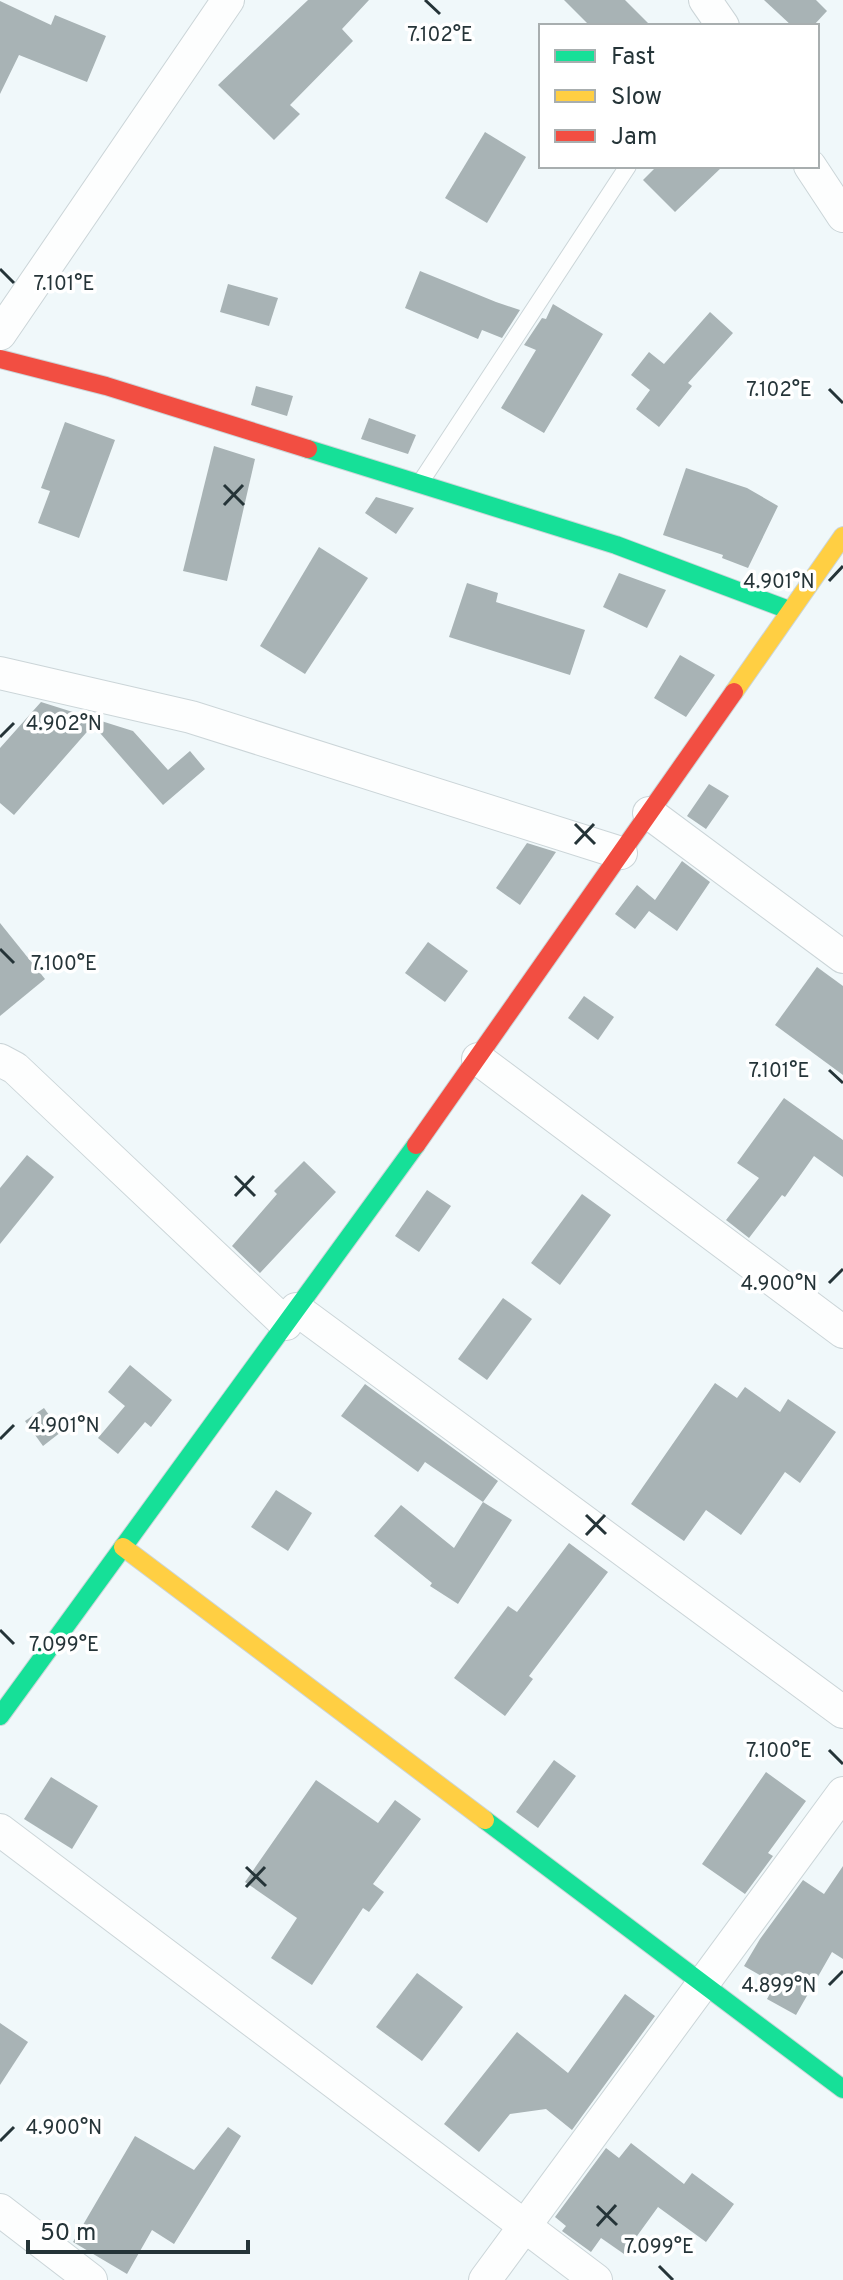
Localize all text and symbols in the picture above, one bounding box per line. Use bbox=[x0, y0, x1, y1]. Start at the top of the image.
text: 7.102°E bbox=[407, 23, 473, 49]
legend bbox=[539, 24, 819, 168]
text: Fast bbox=[611, 43, 655, 73]
text: Slow bbox=[611, 83, 662, 113]
text: Jam bbox=[611, 123, 657, 153]
text: 7.101°E bbox=[34, 272, 94, 298]
text: 7.102°E bbox=[746, 378, 812, 404]
text: 4.901°N bbox=[743, 570, 815, 596]
text: 4.902°N bbox=[26, 712, 102, 738]
text: 7.100°E bbox=[31, 952, 97, 978]
text: 7.101°E bbox=[749, 1059, 809, 1085]
text: 4.900°N bbox=[741, 1272, 817, 1298]
text: 4.901°N bbox=[28, 1414, 100, 1440]
text: 7.099°E bbox=[29, 1633, 99, 1659]
text: 7.100°E bbox=[746, 1739, 812, 1765]
text: 4.899°N bbox=[742, 1974, 816, 2000]
text: 4.900°N bbox=[26, 2116, 102, 2142]
scale bar bbox=[28, 2204, 248, 2254]
text: 50 m bbox=[40, 2219, 96, 2249]
text: 7.099°E bbox=[624, 2235, 694, 2261]

